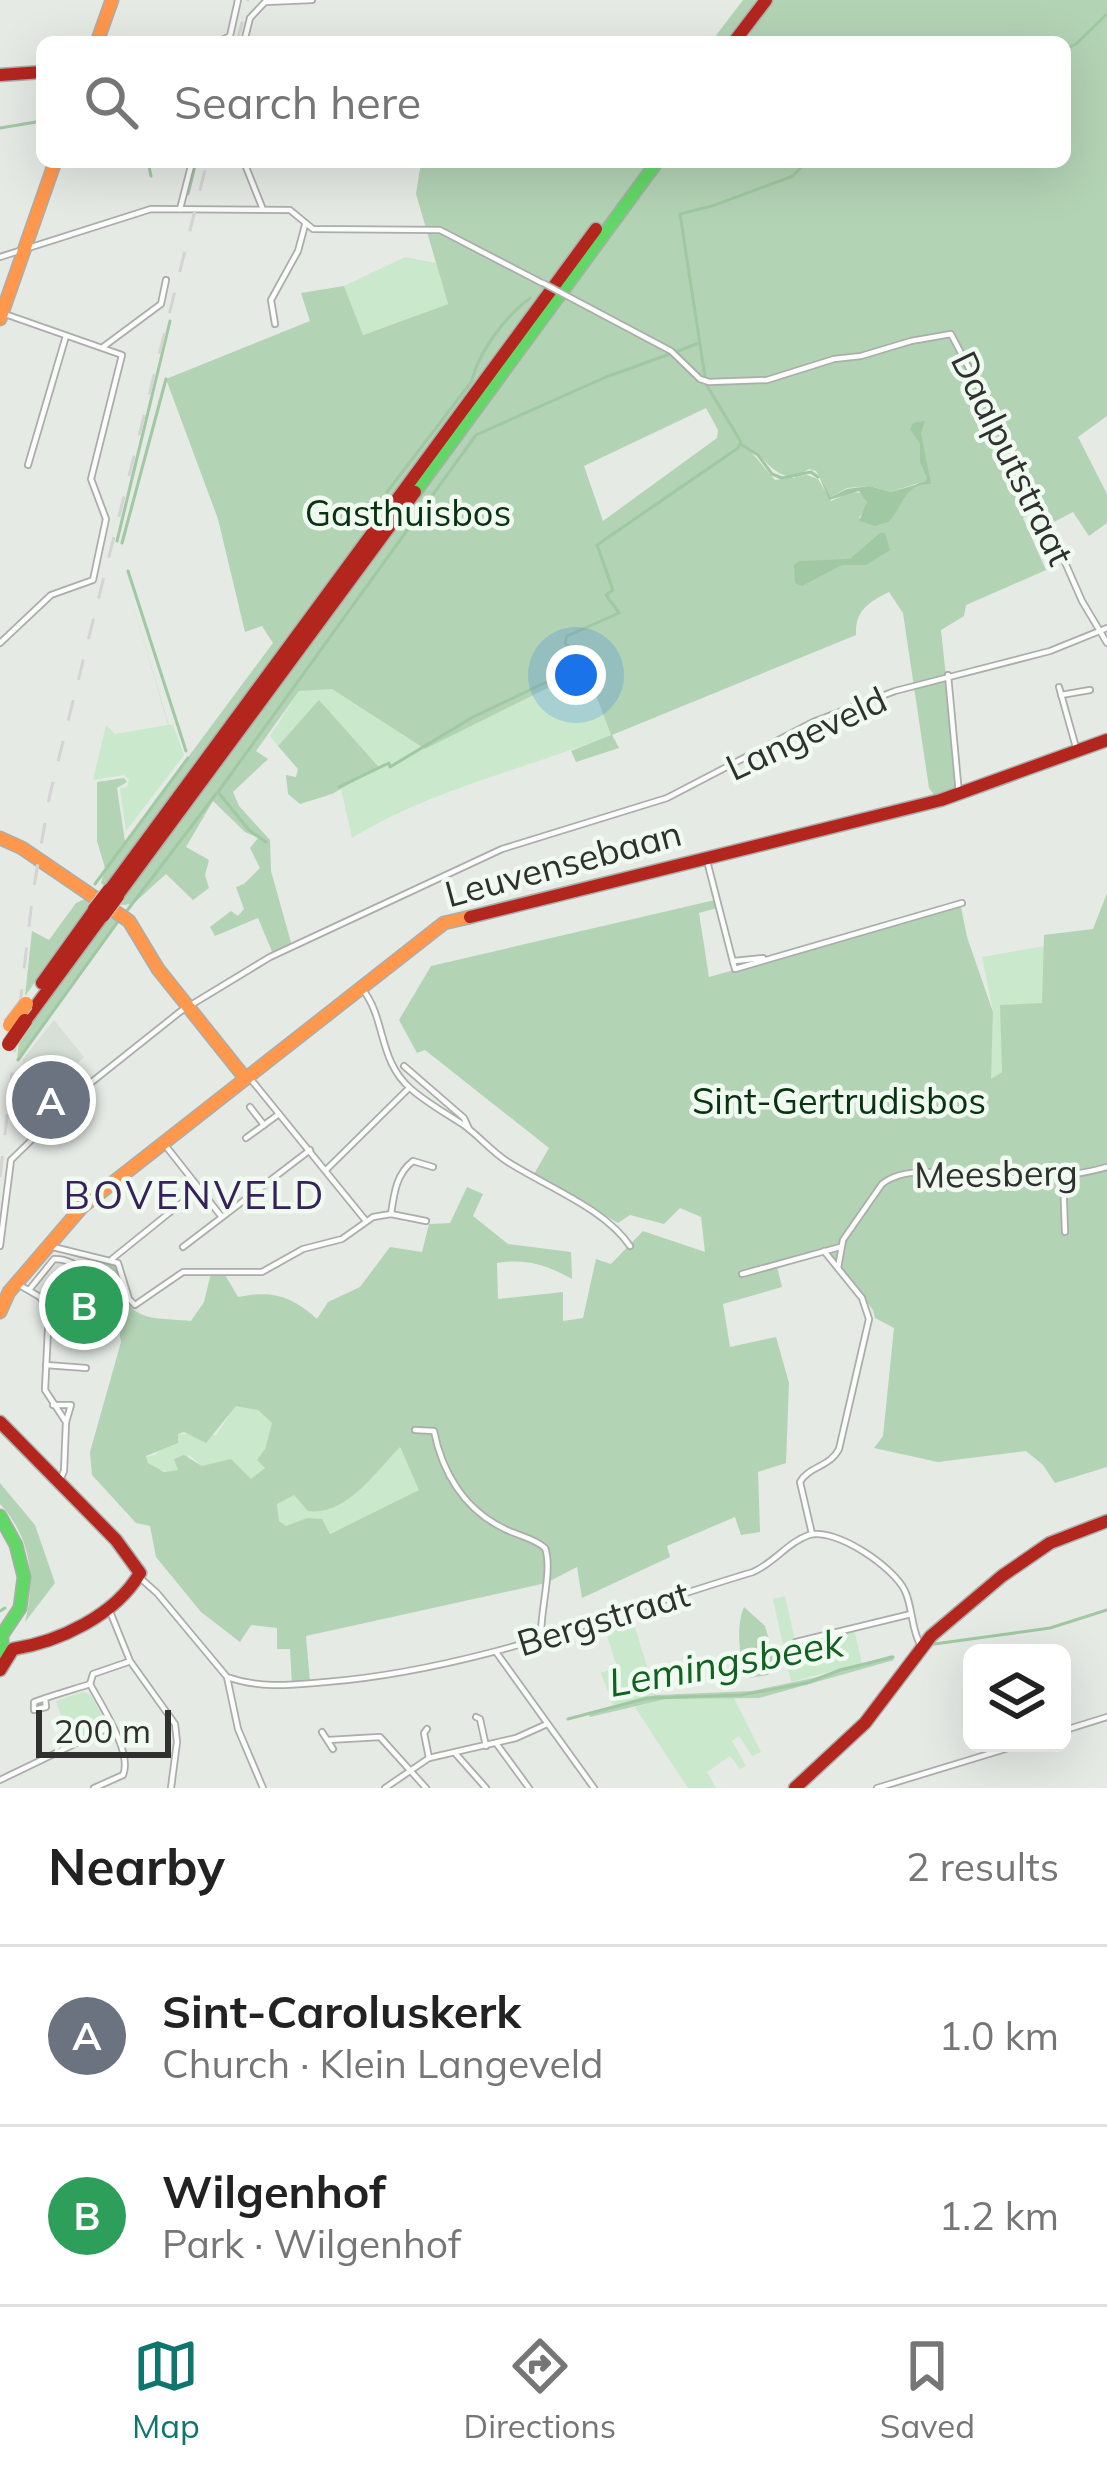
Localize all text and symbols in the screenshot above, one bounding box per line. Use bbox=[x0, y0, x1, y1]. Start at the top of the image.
search box bbox=[36, 36, 1071, 168]
icon: search bbox=[78, 69, 144, 135]
text: Search here bbox=[174, 74, 421, 130]
street label: Daalputstraat bbox=[942, 344, 1084, 572]
park label: Gasthuisbos bbox=[305, 490, 511, 535]
your location bbox=[546, 645, 606, 705]
street label: Langeveld bbox=[719, 676, 893, 790]
street label: Leuvensebaan bbox=[440, 810, 686, 916]
pin: A bbox=[12, 1055, 90, 1145]
park label: Sint-Gertrudisbos bbox=[692, 1078, 986, 1123]
street label: Meesberg bbox=[914, 1149, 1078, 1197]
district label: BOVENVELD bbox=[64, 1170, 326, 1219]
pin: B bbox=[45, 1260, 123, 1350]
street label: Bergstraat bbox=[512, 1571, 694, 1665]
water label: Lemingsbeek bbox=[605, 1617, 848, 1707]
map controls bbox=[963, 1644, 1071, 1752]
button: layers bbox=[963, 1644, 1071, 1752]
scale bar bbox=[36, 1704, 171, 1757]
text: 200 m bbox=[54, 1710, 151, 1751]
text: Nearby bbox=[48, 1834, 225, 1898]
text: 2 results bbox=[906, 1842, 1059, 1891]
text: Sint-Caroluskerk bbox=[162, 1983, 521, 2039]
text: A bbox=[72, 2011, 102, 2060]
text: 1.0 km bbox=[939, 2011, 1059, 2060]
text: Church · Klein Langeveld bbox=[162, 2039, 603, 2088]
text: Wilgenhof bbox=[162, 2163, 386, 2219]
text: B bbox=[74, 2191, 100, 2240]
text: 1.2 km bbox=[939, 2191, 1059, 2240]
text: Park · Wilgenhof bbox=[162, 2219, 461, 2268]
tab: Map bbox=[132, 2333, 200, 2446]
tab: Directions bbox=[464, 2333, 616, 2446]
tab: Saved bbox=[880, 2333, 975, 2446]

